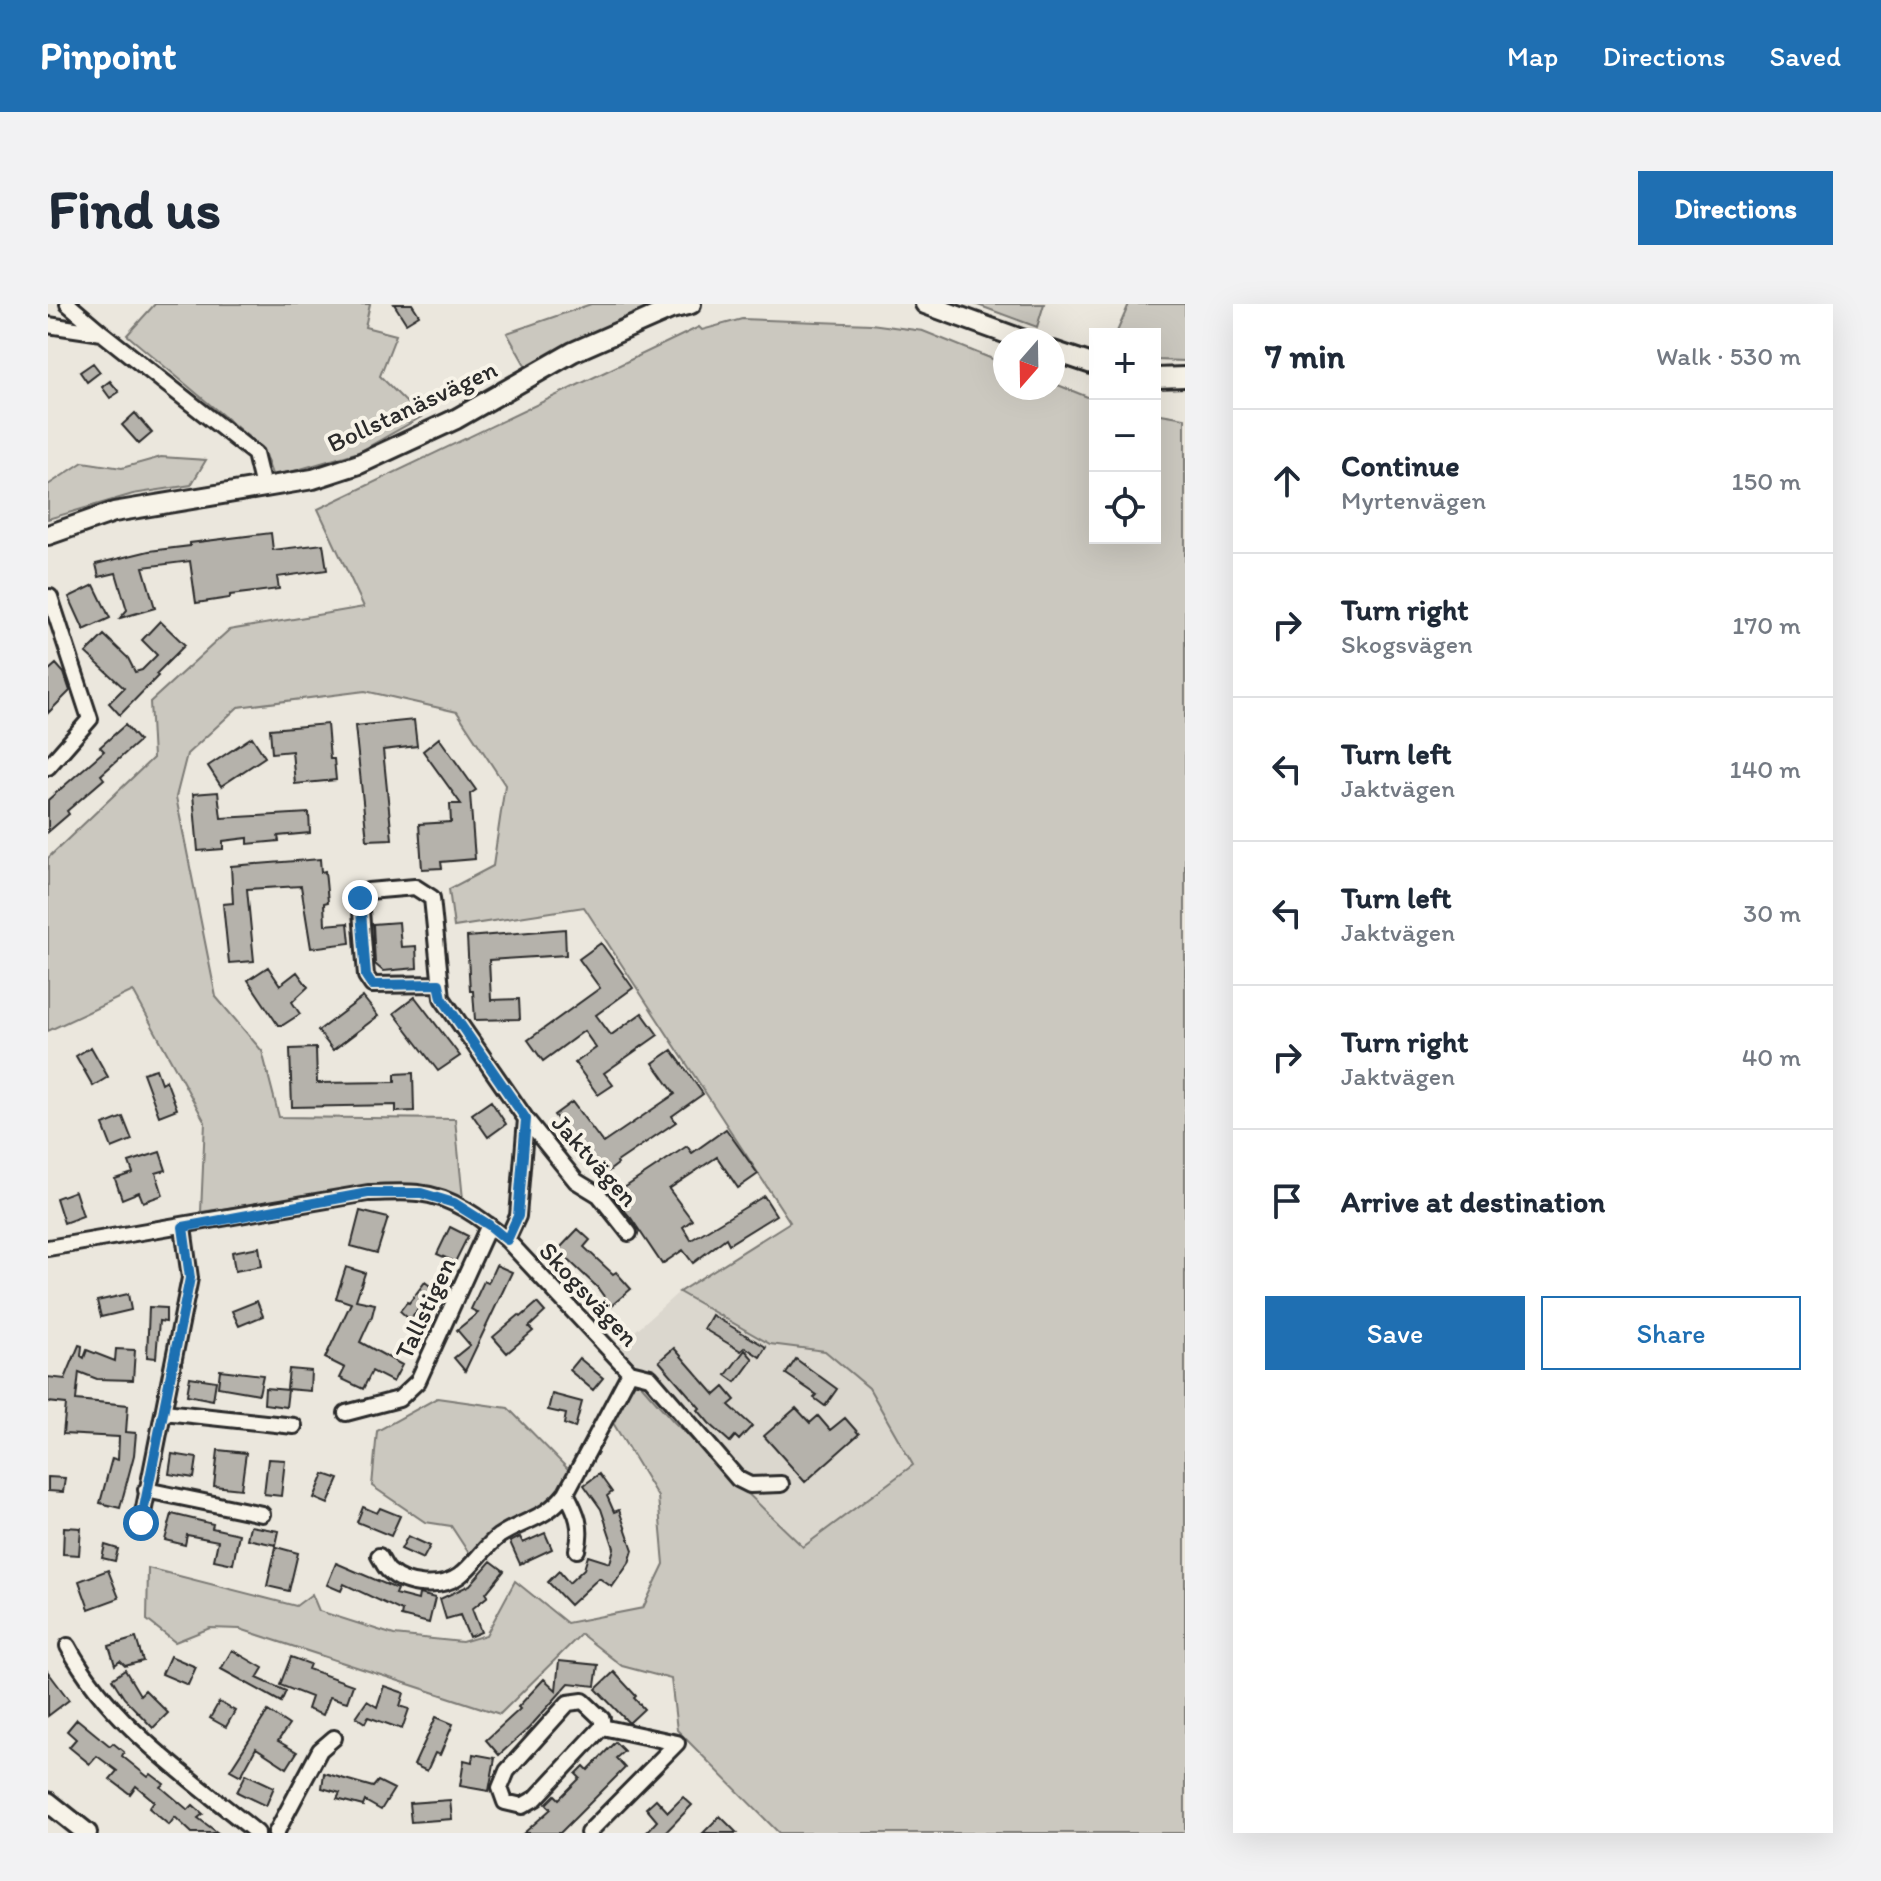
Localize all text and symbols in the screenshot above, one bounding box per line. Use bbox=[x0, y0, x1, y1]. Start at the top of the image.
text: Pinpoint bbox=[40, 33, 176, 79]
text: Map bbox=[1507, 39, 1558, 73]
text: Directions bbox=[1602, 39, 1726, 73]
text: Saved bbox=[1770, 39, 1841, 73]
button: Directions bbox=[1638, 171, 1833, 245]
text: Find us bbox=[48, 175, 221, 242]
north arrow bbox=[993, 328, 1065, 400]
map controls bbox=[1089, 328, 1161, 544]
button: + bbox=[1089, 328, 1161, 400]
text: 7 min bbox=[1265, 336, 1345, 377]
text: Walk · 530 m bbox=[1656, 340, 1801, 372]
street label: Bollstanäsvägen bbox=[322, 353, 502, 459]
button: − bbox=[1089, 400, 1161, 472]
text: Continue bbox=[1341, 447, 1460, 484]
icon: ahead bbox=[1265, 459, 1309, 503]
text: 150 m bbox=[1732, 465, 1801, 497]
button: locate bbox=[1089, 472, 1161, 544]
text: Myrtenvägen bbox=[1341, 484, 1486, 516]
text: Turn right bbox=[1341, 591, 1469, 628]
icon: right bbox=[1265, 603, 1309, 647]
text: 170 m bbox=[1732, 609, 1801, 641]
text: Skogsvägen bbox=[1341, 628, 1473, 660]
text: Turn left bbox=[1341, 735, 1452, 772]
icon: left bbox=[1265, 747, 1309, 791]
text: 140 m bbox=[1730, 753, 1801, 785]
text: Jaktvägen bbox=[1341, 772, 1455, 804]
text: Turn left bbox=[1341, 879, 1452, 916]
route end bbox=[342, 880, 378, 916]
icon: left bbox=[1265, 891, 1309, 935]
text: 30 m bbox=[1743, 897, 1801, 929]
text: Jaktvägen bbox=[1341, 916, 1455, 948]
text: Turn right bbox=[1341, 1023, 1469, 1060]
icon: right bbox=[1265, 1035, 1309, 1079]
text: 40 m bbox=[1742, 1041, 1801, 1073]
text: Jaktvägen bbox=[1341, 1060, 1455, 1092]
street label: Jaktvägen bbox=[545, 1107, 645, 1213]
icon: arrive bbox=[1265, 1179, 1309, 1223]
text: Arrive at destination bbox=[1341, 1183, 1605, 1220]
street label: Skogsvägen bbox=[532, 1235, 646, 1353]
street label: Tallstigen bbox=[387, 1252, 463, 1364]
button: Save bbox=[1265, 1296, 1525, 1370]
button: Share bbox=[1541, 1296, 1801, 1370]
route start bbox=[123, 1505, 159, 1541]

